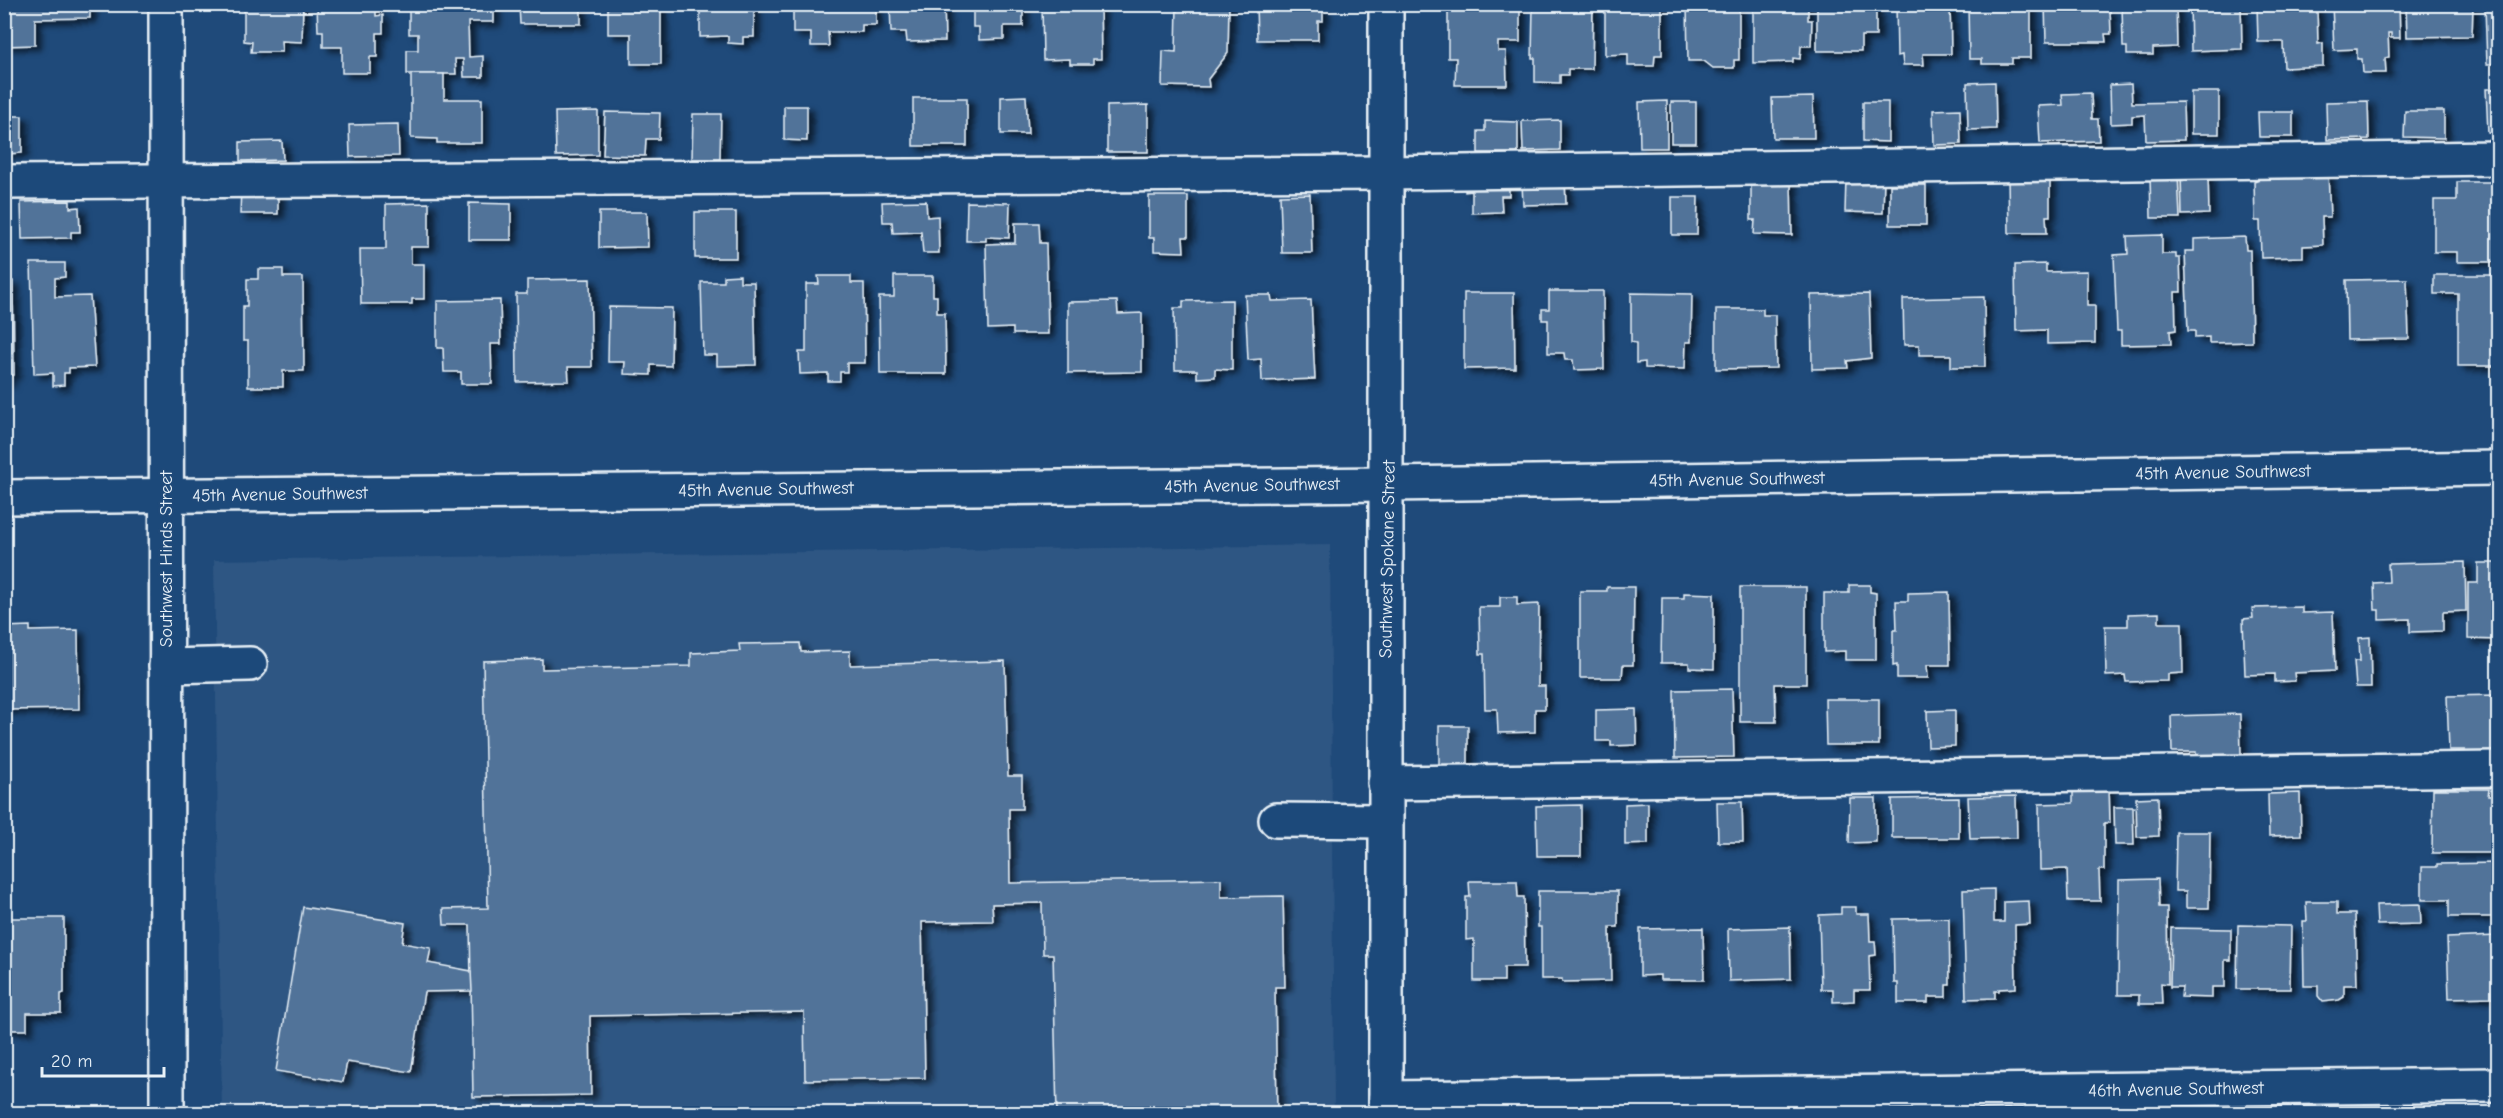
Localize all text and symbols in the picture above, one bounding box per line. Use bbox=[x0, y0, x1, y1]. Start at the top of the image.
street label: Southwest Spokane Street bbox=[1375, 459, 1400, 658]
street label: 45th Avenue Southwest bbox=[2135, 460, 2312, 485]
street label: 45th Avenue Southwest bbox=[1649, 467, 1826, 492]
street label: Southwest Hinds Street bbox=[156, 470, 177, 647]
street label: 45th Avenue Southwest bbox=[1164, 473, 1341, 498]
street label: 45th Avenue Southwest bbox=[678, 477, 855, 502]
street label: 45th Avenue Southwest bbox=[192, 482, 369, 507]
scale bar bbox=[42, 1040, 164, 1078]
text: 20 m bbox=[51, 1051, 92, 1072]
street label: 46th Avenue Southwest bbox=[2088, 1077, 2265, 1102]

